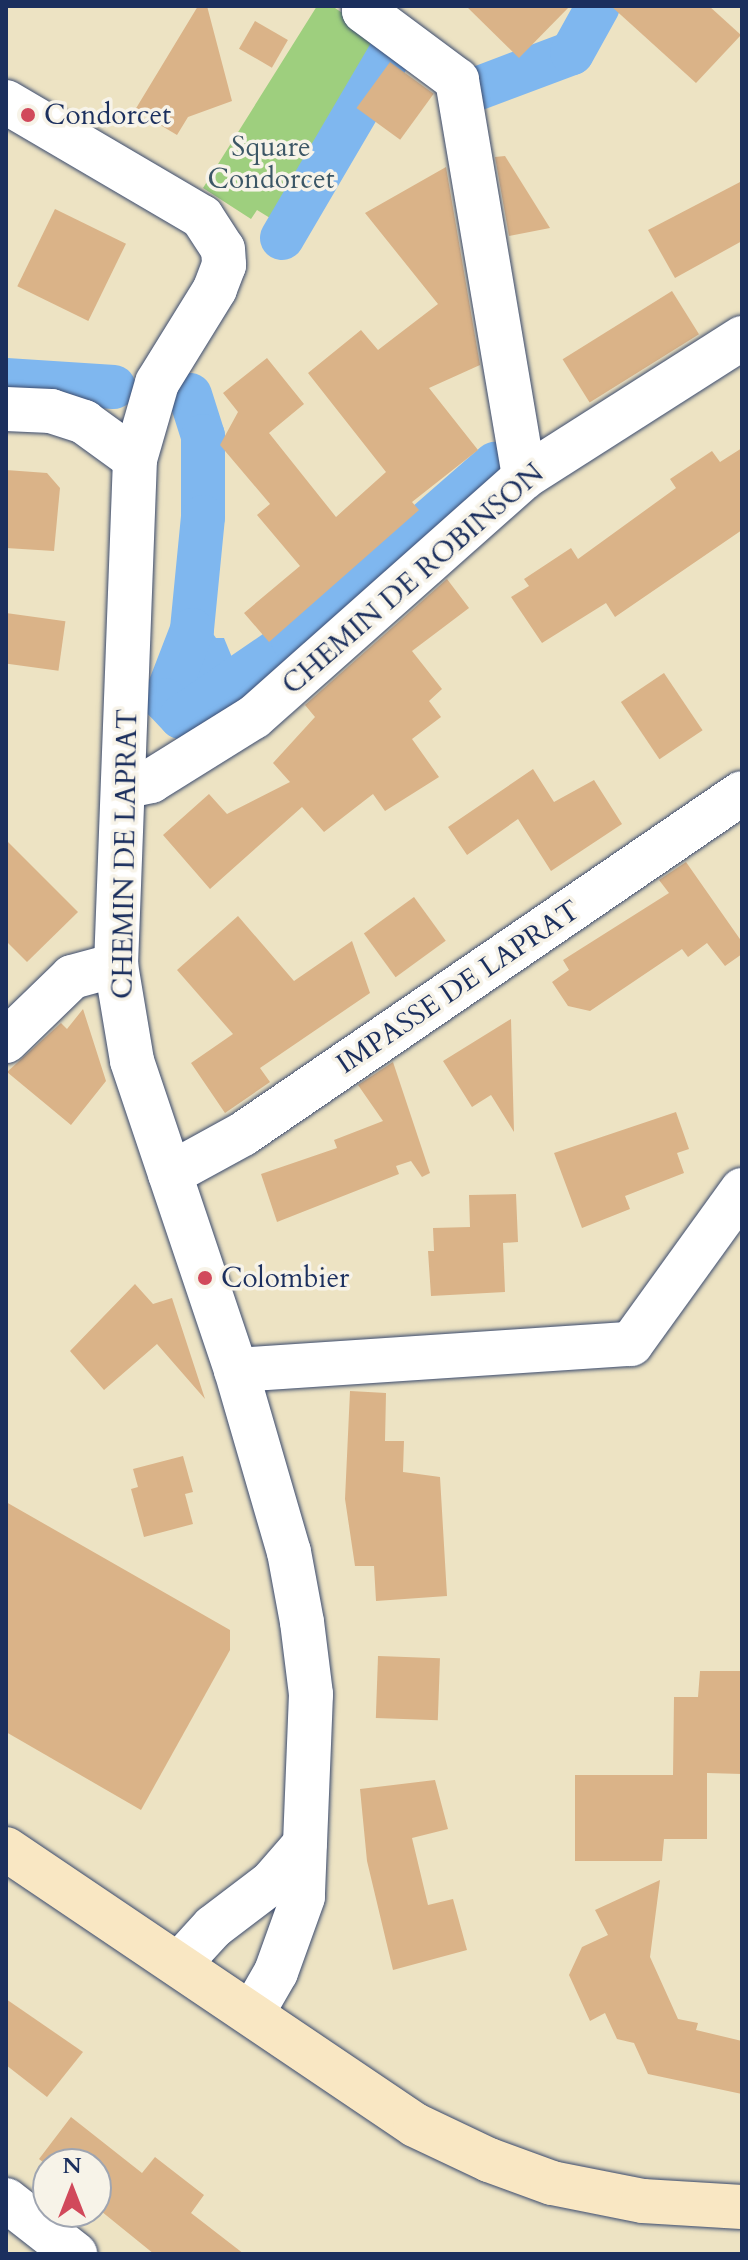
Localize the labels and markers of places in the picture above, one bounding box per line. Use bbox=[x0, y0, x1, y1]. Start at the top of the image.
place label: Condorcet bbox=[44, 98, 171, 132]
marker: Condorcet bbox=[19, 106, 37, 124]
place label: Colombier bbox=[221, 1261, 349, 1295]
marker: Colombier bbox=[196, 1269, 214, 1287]

